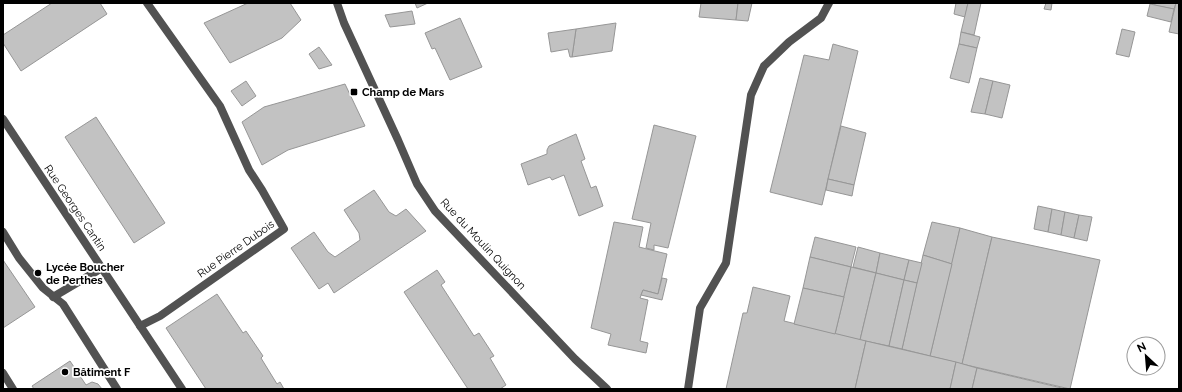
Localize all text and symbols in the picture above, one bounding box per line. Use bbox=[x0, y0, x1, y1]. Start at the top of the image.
place label: Champ de Mars bbox=[362, 86, 445, 99]
marker: Champ de Mars bbox=[349, 87, 359, 97]
street label: Rue Georges Cantin bbox=[41, 162, 109, 254]
street label: Rue du Moulin Quignon bbox=[437, 196, 529, 292]
street label: Rue Pierre Dubois bbox=[195, 218, 277, 280]
place label: Lycée Boucher de Perthes bbox=[46, 261, 125, 287]
marker: Lycée Boucher de Perthes bbox=[33, 268, 43, 278]
north arrow bbox=[1126, 336, 1166, 376]
text: N bbox=[1135, 340, 1148, 355]
place label: Bâtiment F bbox=[73, 366, 131, 379]
marker: Bâtiment F bbox=[60, 367, 70, 377]

